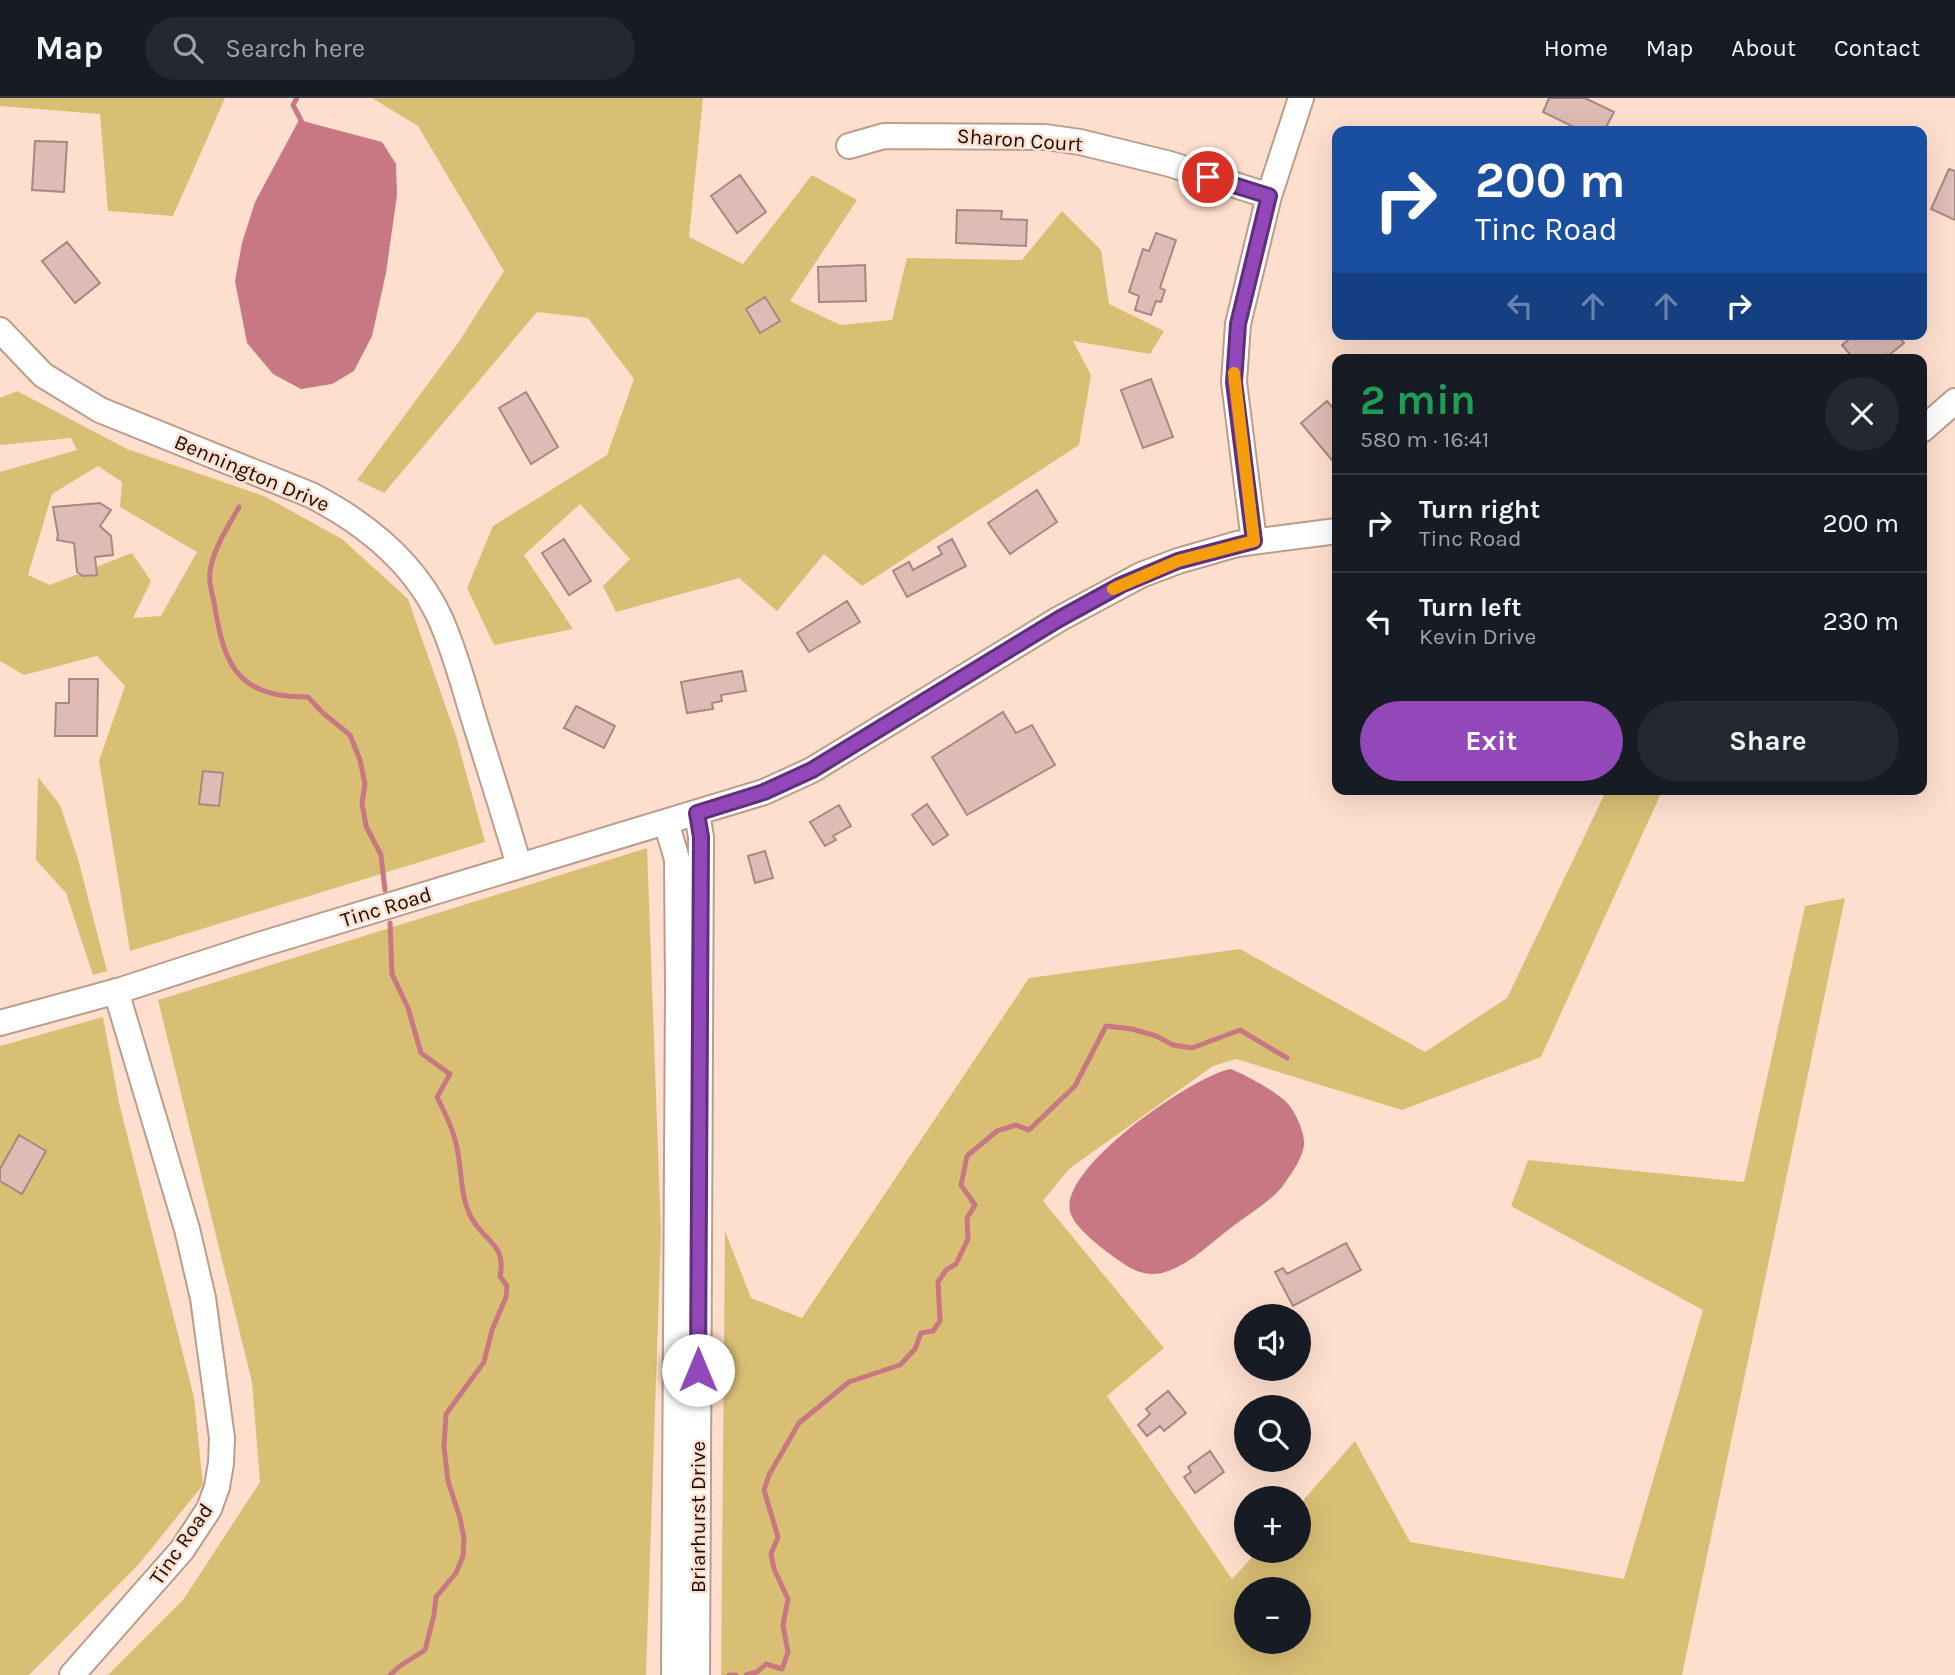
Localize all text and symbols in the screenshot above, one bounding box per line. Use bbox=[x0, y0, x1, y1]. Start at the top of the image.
search box bbox=[145, 17, 635, 80]
text: Map bbox=[35, 29, 103, 67]
icon: search bbox=[169, 29, 207, 67]
text: Search here bbox=[225, 33, 365, 64]
text: Home bbox=[1544, 34, 1608, 62]
text: Map bbox=[1646, 34, 1693, 62]
text: About bbox=[1731, 34, 1796, 62]
text: Contact bbox=[1834, 34, 1920, 62]
street label: Sharon Court bbox=[956, 124, 1084, 156]
pin bbox=[1178, 147, 1238, 207]
text: 200 m bbox=[1475, 152, 1626, 209]
icon: right bbox=[1360, 154, 1451, 245]
icon: arrive bbox=[1189, 158, 1227, 196]
text: Tinc Road bbox=[1475, 211, 1618, 248]
icon: left bbox=[1501, 287, 1539, 325]
icon: ahead bbox=[1574, 287, 1612, 325]
icon: ahead bbox=[1647, 287, 1685, 325]
icon: right bbox=[1720, 287, 1758, 325]
text: 2 min bbox=[1360, 375, 1476, 425]
button: close bbox=[1825, 377, 1899, 451]
text: 580 m · 16:41 bbox=[1360, 426, 1489, 453]
street label: Bennington Drive bbox=[171, 430, 333, 516]
text: Turn right bbox=[1419, 494, 1540, 525]
icon: right bbox=[1360, 504, 1398, 542]
text: 200 m bbox=[1823, 508, 1899, 539]
text: Tinc Road bbox=[1419, 525, 1522, 552]
text: Turn left bbox=[1419, 592, 1521, 623]
icon: left bbox=[1360, 602, 1398, 640]
text: 230 m bbox=[1823, 606, 1899, 637]
text: Kevin Drive bbox=[1419, 623, 1536, 650]
button: Exit bbox=[1360, 701, 1623, 781]
button: Share bbox=[1637, 701, 1899, 781]
street label: Tinc Road bbox=[338, 882, 434, 932]
map controls bbox=[1234, 1304, 1311, 1654]
button: sound bbox=[1234, 1304, 1311, 1381]
position arrow bbox=[661, 1333, 735, 1407]
button: search bbox=[1234, 1395, 1311, 1472]
street label: Briarhurst Drive bbox=[686, 1441, 710, 1593]
button: + bbox=[1234, 1486, 1311, 1563]
street label: Tinc Road bbox=[144, 1499, 218, 1589]
button: − bbox=[1234, 1577, 1311, 1654]

